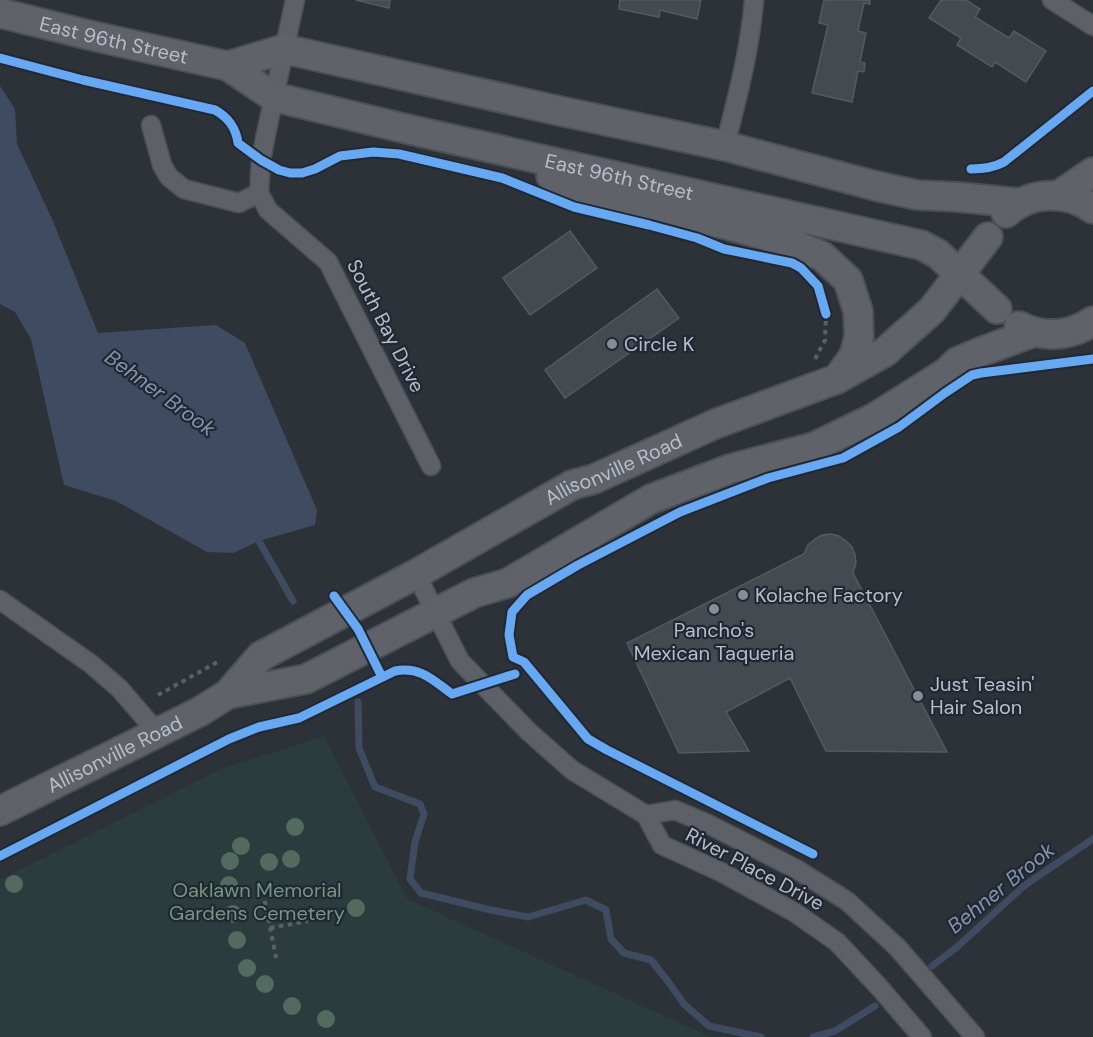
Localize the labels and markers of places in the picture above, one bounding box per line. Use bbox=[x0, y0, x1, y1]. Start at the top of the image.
place label: Circle K bbox=[624, 331, 695, 357]
marker: Circle K bbox=[605, 337, 619, 351]
place label: Kolache Factory bbox=[755, 582, 903, 608]
marker: Kolache Factory bbox=[736, 588, 750, 602]
marker: Pancho's Mexican Taqueria bbox=[707, 602, 721, 616]
place label: Pancho's Mexican Taqueria bbox=[634, 617, 794, 666]
place label: Just Teasin' Hair Salon bbox=[930, 671, 1034, 720]
marker: Just Teasin' Hair Salon bbox=[911, 689, 925, 703]

